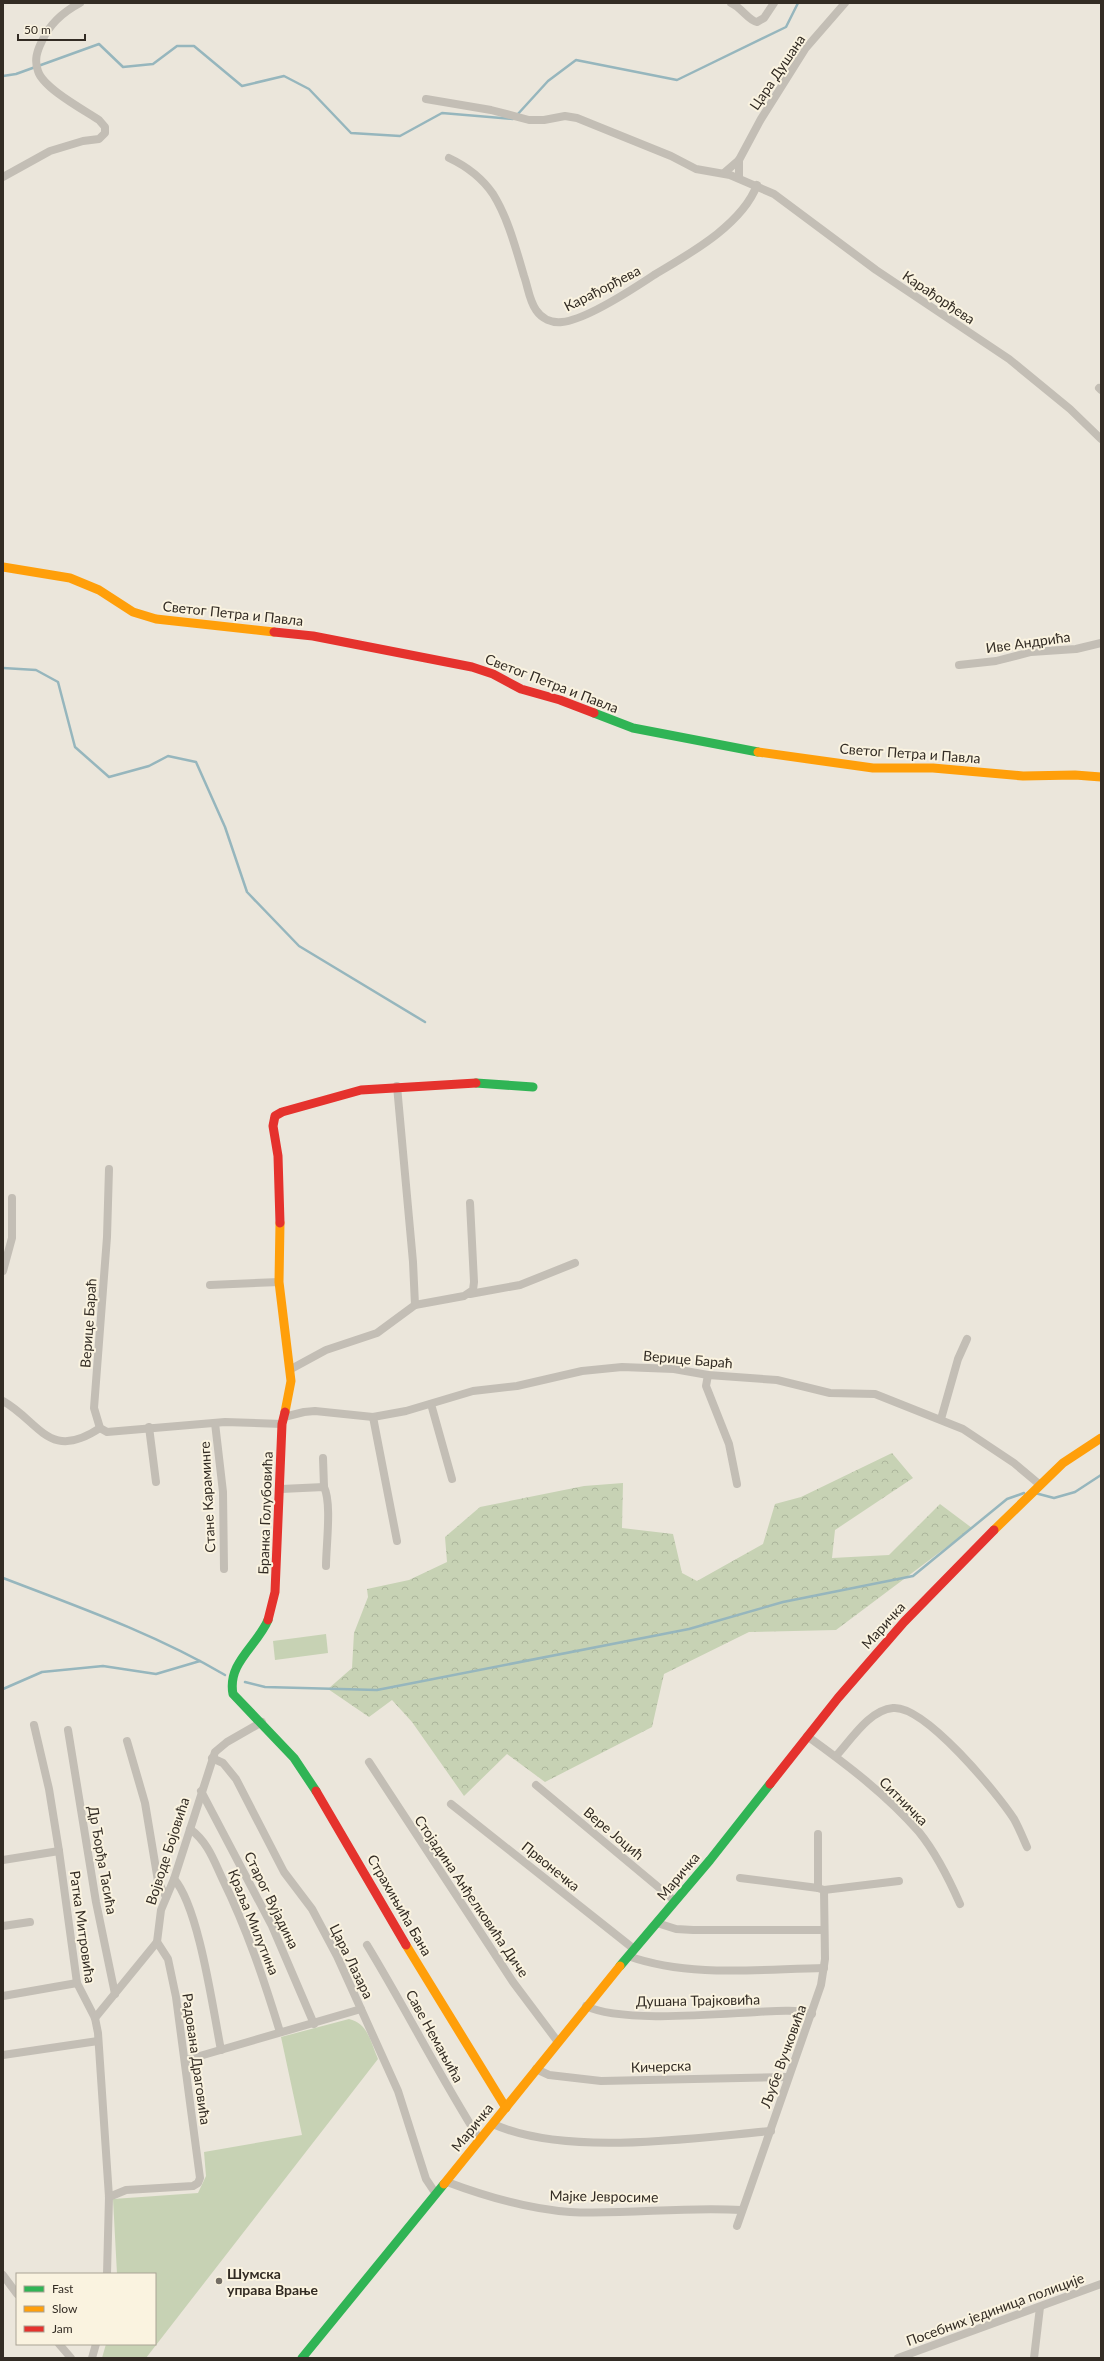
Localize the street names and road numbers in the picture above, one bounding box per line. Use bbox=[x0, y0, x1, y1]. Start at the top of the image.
street label: Цара Душана bbox=[746, 31, 808, 113]
street label: Карађорђева bbox=[561, 261, 643, 315]
street label: Карађорђева bbox=[900, 267, 978, 327]
street label: Светог Петра и Павла bbox=[162, 597, 304, 629]
street label: Иве Андрића bbox=[985, 628, 1071, 656]
street label: Светог Петра и Павла bbox=[483, 650, 621, 716]
street label: Светог Петра и Павла bbox=[839, 740, 981, 766]
street label: Верице Бараћ bbox=[76, 1278, 100, 1368]
street label: Верице Бараћ bbox=[643, 1347, 733, 1371]
street label: Стане Караминге bbox=[196, 1441, 218, 1553]
street label: Бранка Голубовића bbox=[254, 1451, 276, 1575]
street label: Маричка bbox=[858, 1598, 908, 1652]
street label: Ситничка bbox=[876, 1773, 932, 1829]
street label: Војводе Бојовића bbox=[142, 1795, 192, 1907]
street label: Вере Јоцић bbox=[581, 1803, 647, 1863]
street label: Др Ђорђа Тасића bbox=[85, 1804, 121, 1916]
street label: Стојадина Анђелковића Диче bbox=[411, 1812, 533, 1980]
street label: Првонечка bbox=[519, 1837, 583, 1895]
street label: Старог Вујадина bbox=[241, 1849, 303, 1951]
street label: Маричка bbox=[653, 1849, 703, 1903]
street label: Страхињића Бана bbox=[364, 1851, 436, 1959]
street label: Краља Милутина bbox=[225, 1867, 283, 1977]
street label: Ратка Митровића bbox=[67, 1870, 99, 1984]
street label: Цара Лазара bbox=[327, 1921, 377, 2001]
street label: Саве Немањића bbox=[403, 1987, 467, 2085]
street label: Душана Трајковића bbox=[636, 1990, 760, 2010]
street label: Радована Драговића bbox=[179, 1992, 215, 2126]
street label: Љубе Вучковића bbox=[756, 2002, 810, 2111]
street label: Кичерска bbox=[630, 2056, 692, 2076]
street label: Маричка bbox=[447, 2099, 497, 2155]
street label: Мајке Јевросиме bbox=[549, 2187, 659, 2205]
street label: Посебних јединица полиције bbox=[904, 2269, 1086, 2349]

